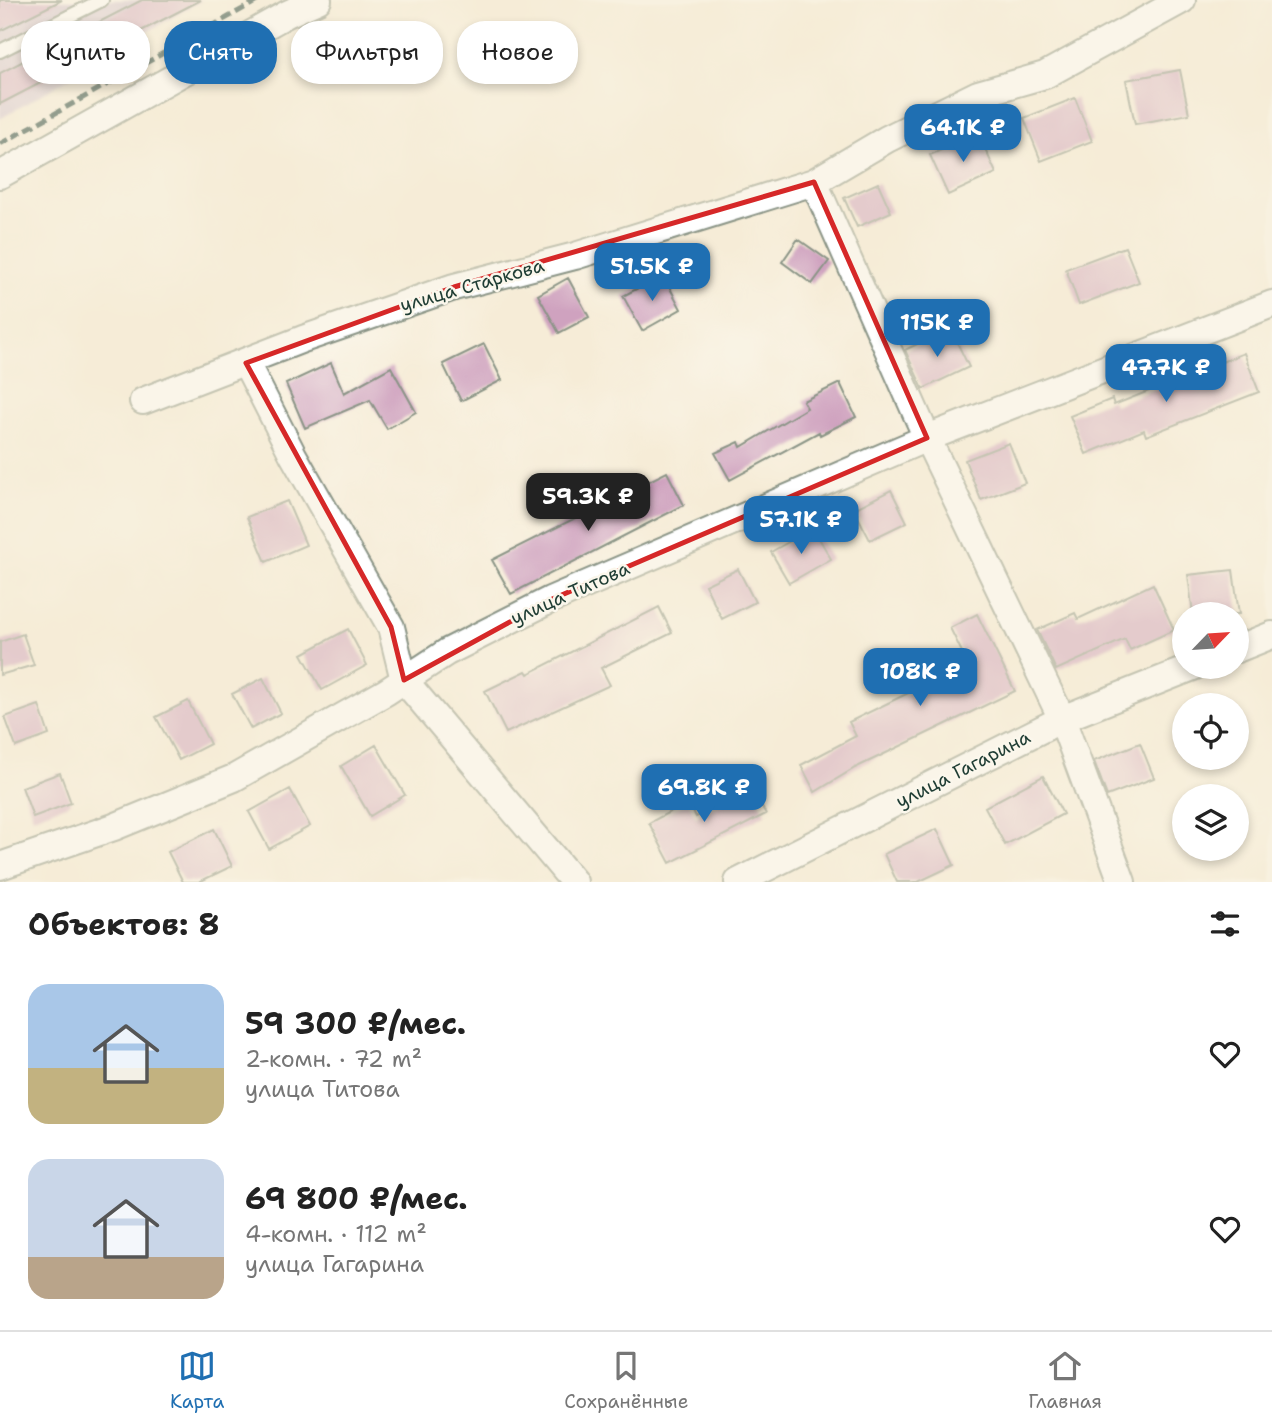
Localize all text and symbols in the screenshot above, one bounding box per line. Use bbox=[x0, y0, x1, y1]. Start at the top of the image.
chip: Купить bbox=[21, 21, 150, 84]
chip: Снять bbox=[164, 21, 277, 84]
chip: Фильтры bbox=[291, 21, 443, 84]
chip: Новое bbox=[457, 21, 578, 84]
pin: 64.1K ₽ bbox=[898, 104, 1028, 164]
text: 64.1K ₽ bbox=[920, 112, 1006, 142]
pin: 51.5K ₽ bbox=[587, 244, 717, 303]
text: 51.5K ₽ bbox=[610, 251, 694, 281]
street label: улица Старкова bbox=[397, 252, 547, 318]
pin: 115K ₽ bbox=[880, 300, 994, 359]
text: 115K ₽ bbox=[900, 307, 974, 337]
pin: 47.7K ₽ bbox=[1101, 344, 1231, 404]
text: 47.7K ₽ bbox=[1121, 352, 1211, 382]
pin: 59.3K ₽ bbox=[523, 474, 653, 533]
text: 59.3K ₽ bbox=[542, 481, 634, 511]
pin: 57.1K ₽ bbox=[736, 496, 866, 556]
text: 57.1K ₽ bbox=[760, 504, 842, 534]
street label: улица Титова bbox=[507, 556, 634, 630]
north arrow bbox=[1172, 602, 1250, 679]
map controls bbox=[1172, 602, 1249, 861]
pin: 108K ₽ bbox=[863, 648, 977, 708]
text: 108K ₽ bbox=[879, 656, 961, 686]
button: locate bbox=[1172, 693, 1249, 770]
street label: улица Гагарина bbox=[891, 724, 1035, 814]
pin: 69.8K ₽ bbox=[639, 764, 769, 824]
text: 69.8K ₽ bbox=[658, 772, 750, 802]
button: layers bbox=[1172, 784, 1249, 861]
text: Объектов: 8 bbox=[28, 904, 220, 945]
icon: filters bbox=[1206, 905, 1244, 943]
text: 59 300 ₽/мес. bbox=[245, 1003, 466, 1044]
icon: home bbox=[84, 1012, 168, 1096]
icon: heart bbox=[1206, 1035, 1244, 1073]
text: 2-комн. · 72 m² bbox=[245, 1044, 422, 1074]
text: улица Титова bbox=[245, 1074, 400, 1104]
text: 69 800 ₽/мес. bbox=[245, 1178, 468, 1219]
icon: home bbox=[84, 1187, 168, 1271]
icon: heart bbox=[1206, 1210, 1244, 1248]
text: 4-комн. · 112 m² bbox=[245, 1219, 427, 1249]
text: улица Гагарина bbox=[245, 1249, 424, 1279]
tab: Карта bbox=[170, 1347, 224, 1414]
tab: Сохранённые bbox=[564, 1347, 688, 1414]
tab: Главная bbox=[1028, 1347, 1102, 1414]

